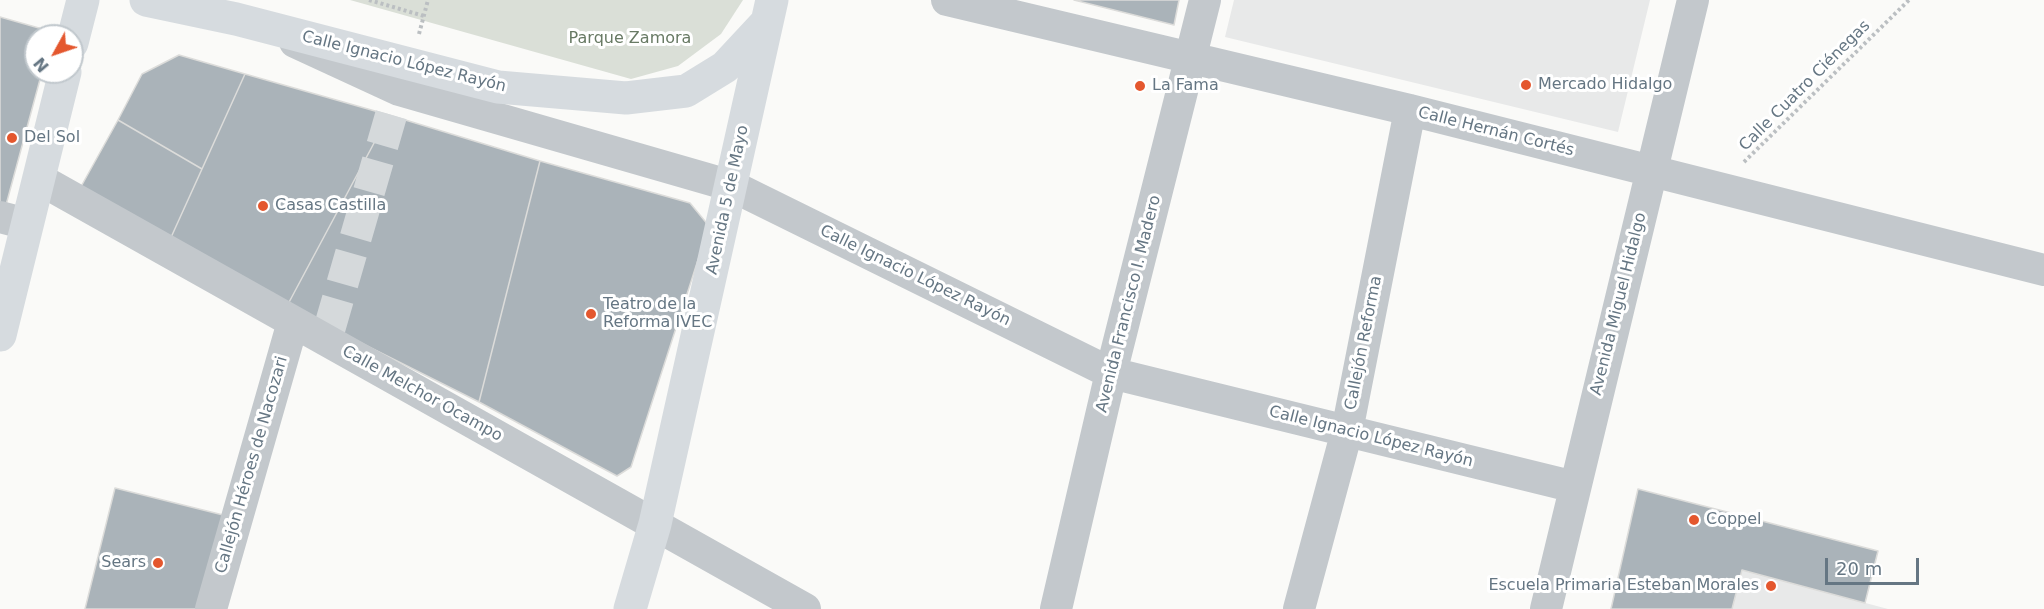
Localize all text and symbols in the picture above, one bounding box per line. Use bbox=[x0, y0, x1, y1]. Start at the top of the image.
street label: Calle Cuatro Ciénegas bbox=[1736, 17, 1874, 155]
north arrow bbox=[24, 24, 84, 84]
street label: Calle Ignacio López Rayón bbox=[300, 27, 508, 97]
park label: Parque Zamora bbox=[569, 29, 691, 49]
text: N bbox=[30, 53, 53, 76]
place label: Mercado Hidalgo bbox=[1538, 75, 1672, 95]
place label: La Fama bbox=[1152, 76, 1219, 96]
marker: Mercado Hidalgo bbox=[1519, 78, 1533, 92]
marker: La Fama bbox=[1133, 79, 1147, 93]
street label: Calle Hernán Cortés bbox=[1416, 103, 1576, 161]
street label: Avenida 5 de Mayo bbox=[703, 124, 753, 276]
place label: Del Sol bbox=[24, 128, 80, 148]
marker: Del Sol bbox=[5, 131, 19, 145]
street label: Avenida Francisco I. Madero bbox=[1093, 193, 1165, 415]
place label: Casas Castilla bbox=[275, 196, 386, 216]
marker: Casas Castilla bbox=[256, 199, 270, 213]
street label: Avenida Miguel Hidalgo bbox=[1587, 211, 1651, 397]
street label: Calle Ignacio López Rayón bbox=[817, 221, 1013, 331]
street label: Callejón Reforma bbox=[1342, 274, 1386, 412]
place label: Teatro de la Reforma IVEC bbox=[603, 295, 712, 333]
marker: Teatro de la Reforma IVEC bbox=[584, 307, 598, 321]
street label: Calle Melchor Ocampo bbox=[339, 342, 505, 446]
street label: Callejón Héroes de Nacozari bbox=[212, 354, 292, 576]
street label: Calle Ignacio López Rayón bbox=[1267, 402, 1475, 472]
place label: Coppel bbox=[1706, 510, 1762, 530]
marker: Coppel bbox=[1687, 513, 1701, 527]
scale bar bbox=[1828, 546, 1922, 584]
place label: Sears bbox=[101, 553, 146, 573]
marker: Sears bbox=[151, 556, 165, 570]
text: 20 m bbox=[1836, 558, 1882, 579]
place label: Escuela Primaria Esteban Morales bbox=[1488, 576, 1759, 596]
marker: Escuela Primaria Esteban Morales bbox=[1764, 579, 1778, 593]

